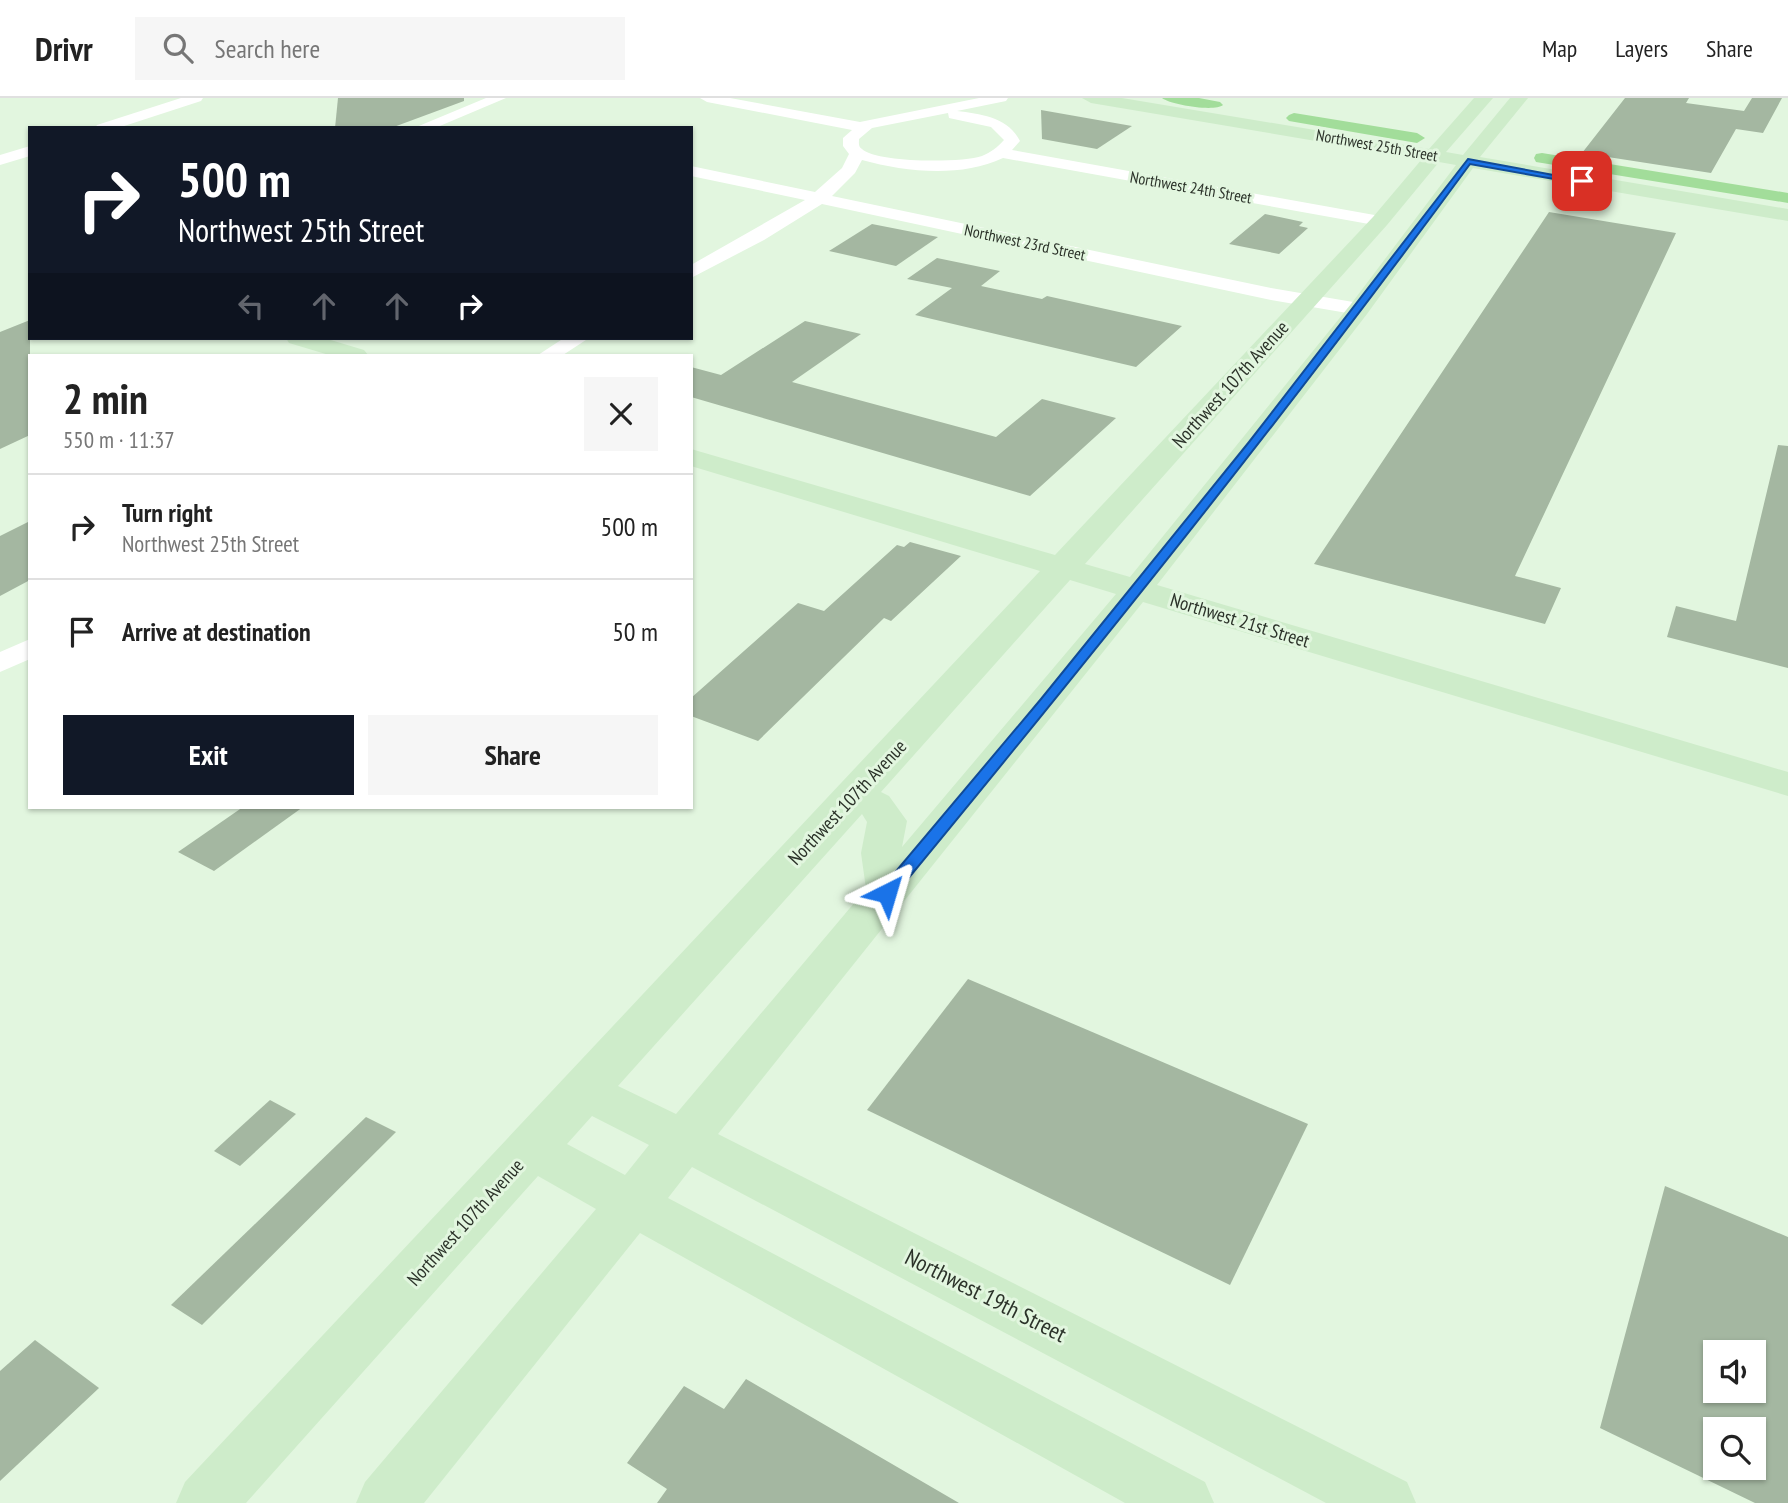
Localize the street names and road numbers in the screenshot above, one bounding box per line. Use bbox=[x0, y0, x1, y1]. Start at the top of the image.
street label: Northwest 25th Street bbox=[1315, 124, 1440, 166]
street label: Northwest 24th Street bbox=[1129, 166, 1254, 208]
street label: Northwest 23rd Street bbox=[963, 219, 1088, 265]
street label: Northwest 107th Avenue bbox=[1167, 315, 1294, 453]
street label: Northwest 21st Street bbox=[1167, 587, 1313, 653]
street label: Northwest 107th Avenue bbox=[783, 734, 911, 870]
street label: Northwest 107th Avenue bbox=[402, 1153, 529, 1291]
street label: Northwest 19th Street bbox=[901, 1242, 1072, 1348]

